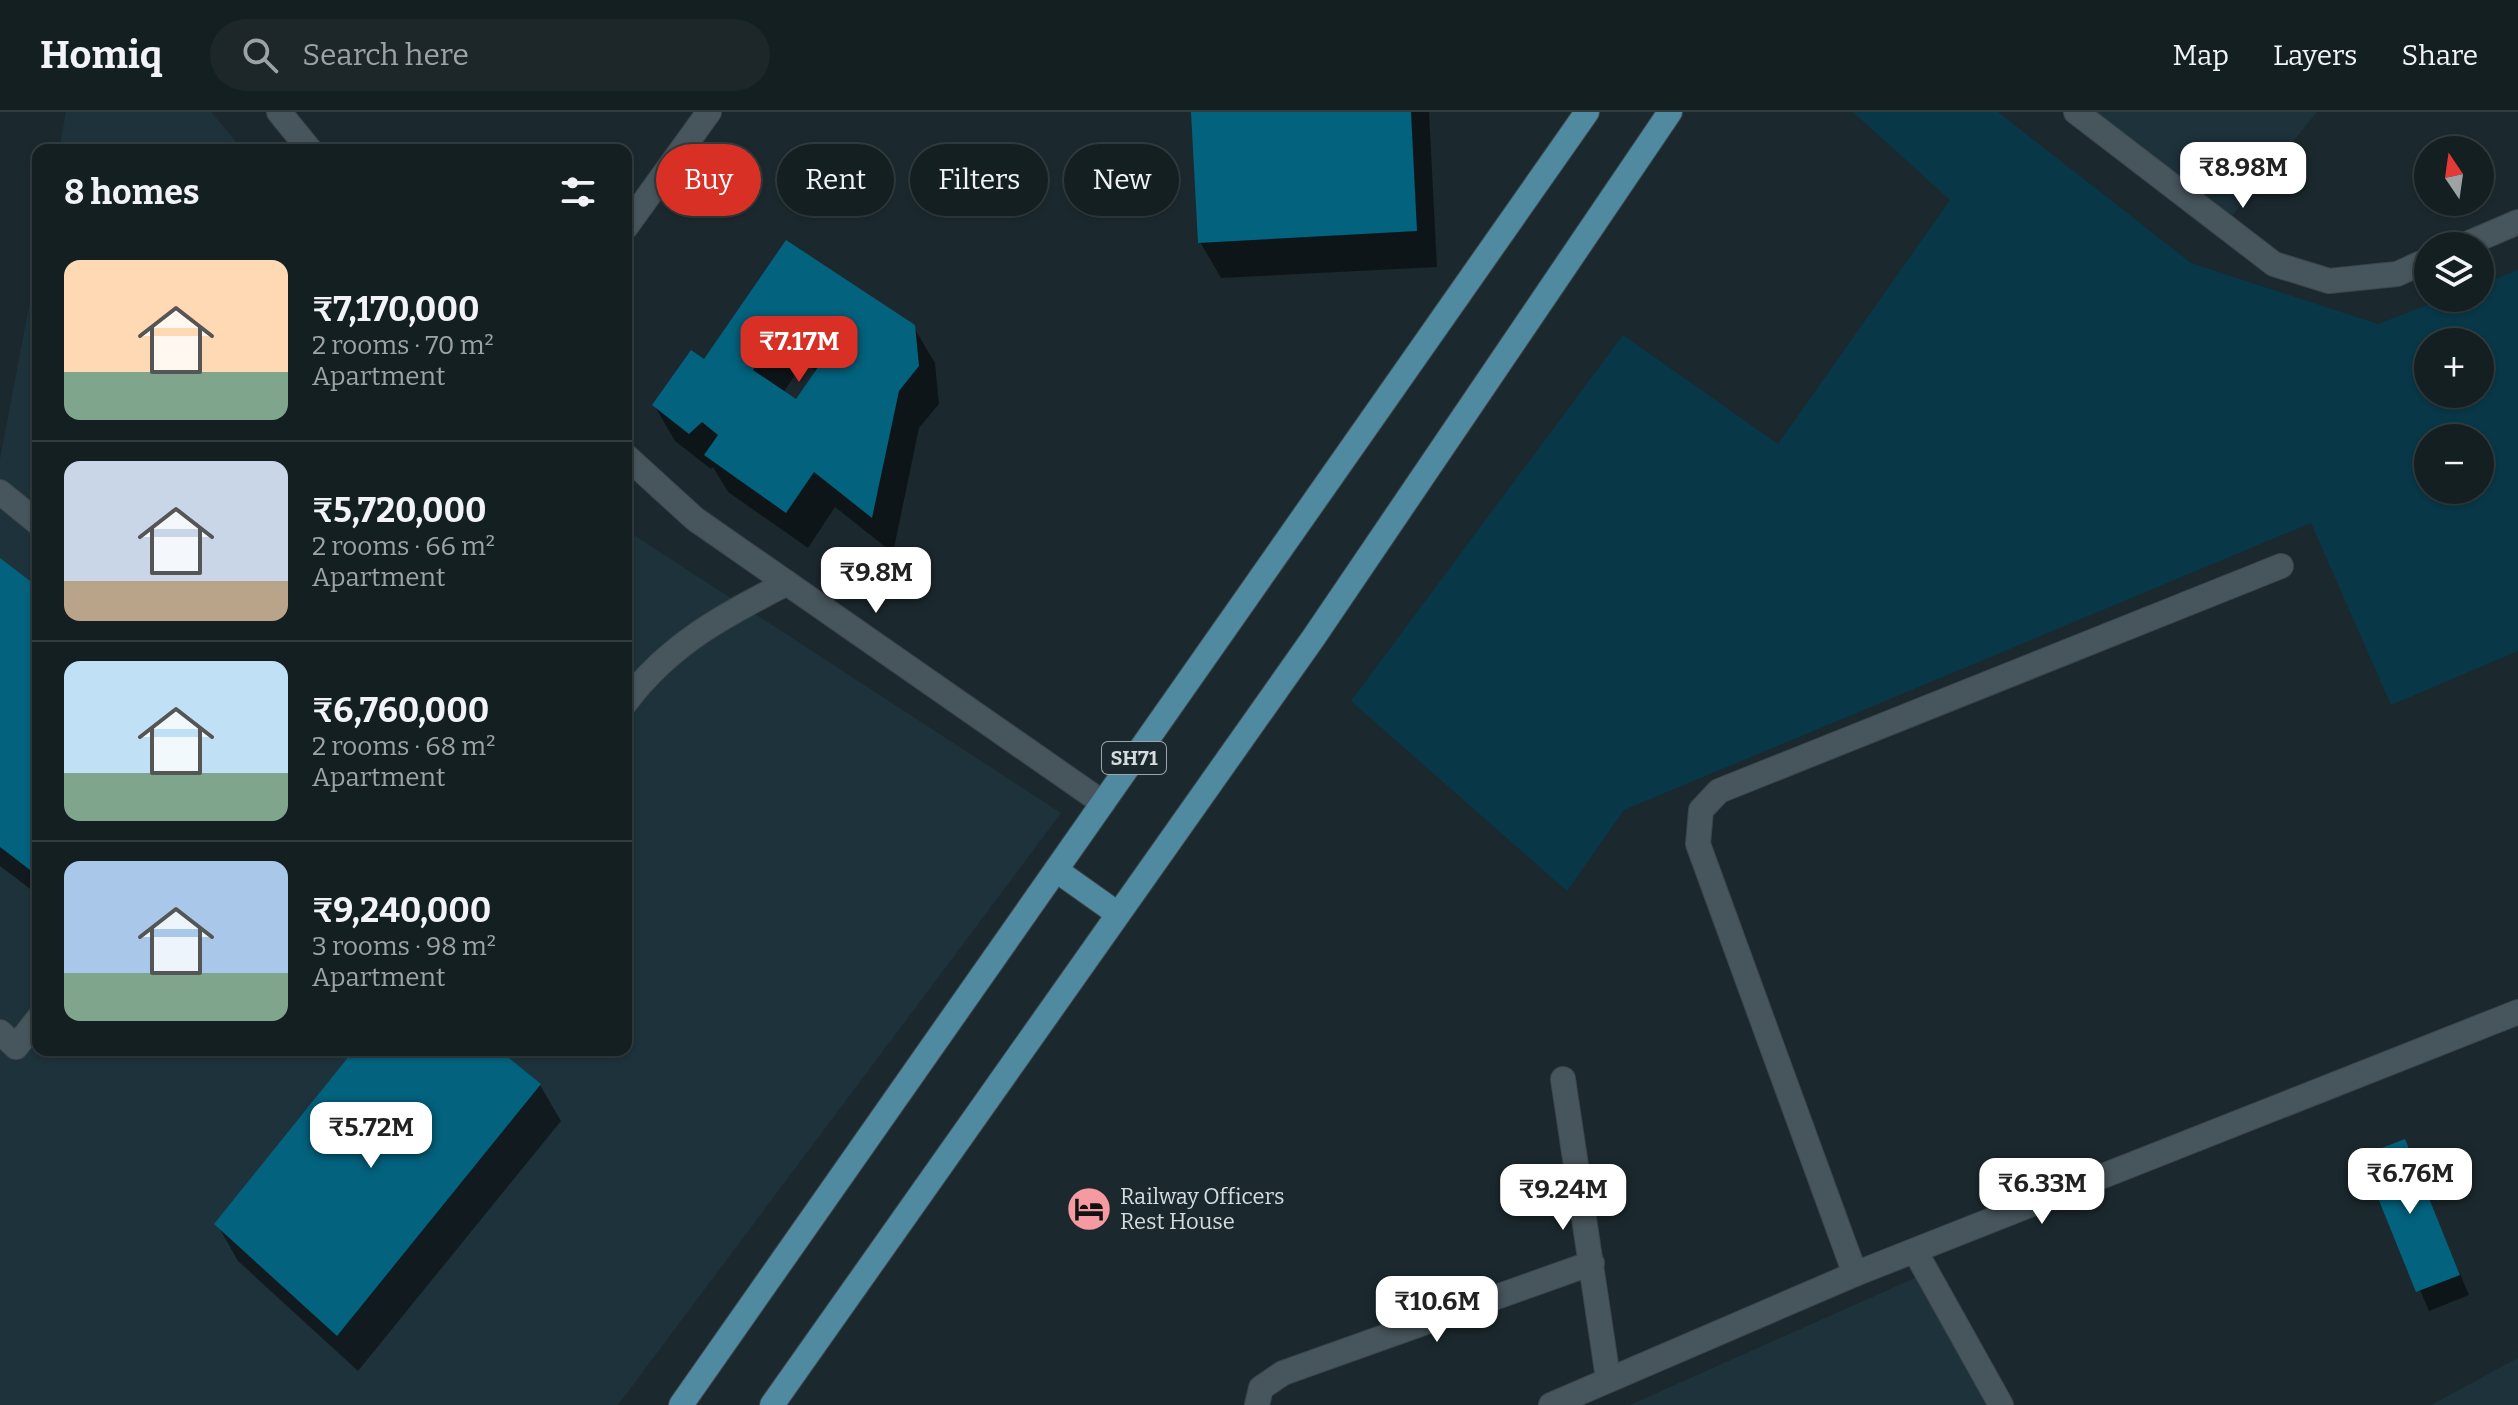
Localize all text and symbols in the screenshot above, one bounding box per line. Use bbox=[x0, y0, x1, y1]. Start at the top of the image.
search box bbox=[210, 19, 770, 91]
text: Homiq bbox=[40, 32, 162, 78]
icon: search bbox=[238, 33, 282, 77]
text: Search here bbox=[302, 37, 469, 73]
text: Map bbox=[2172, 39, 2229, 72]
text: Layers bbox=[2273, 39, 2357, 72]
text: Share bbox=[2401, 39, 2478, 72]
north arrow bbox=[2414, 136, 2494, 216]
map controls bbox=[2414, 136, 2494, 504]
pin: ₹8.98M bbox=[2178, 142, 2308, 210]
chip: Buy bbox=[656, 144, 761, 216]
chip: Rent bbox=[777, 144, 894, 216]
chip: Filters bbox=[910, 144, 1048, 216]
chip: New bbox=[1064, 144, 1179, 216]
text: ₹8.98M bbox=[2198, 152, 2288, 183]
icon: filters bbox=[556, 170, 600, 214]
text: 8 homes bbox=[64, 172, 200, 213]
button: layers bbox=[2414, 232, 2494, 312]
text: ₹7,170,000 bbox=[312, 289, 480, 330]
icon: home bbox=[128, 292, 224, 388]
pin: ₹7.17M bbox=[734, 316, 864, 384]
text: ₹7.17M bbox=[759, 326, 839, 357]
button: + bbox=[2414, 328, 2494, 408]
text: 2 rooms · 70 m² bbox=[312, 330, 494, 361]
text: Apartment bbox=[312, 361, 445, 392]
button: − bbox=[2414, 424, 2494, 504]
text: ₹5,720,000 bbox=[312, 490, 487, 531]
icon: home bbox=[128, 493, 224, 589]
text: 2 rooms · 66 m² bbox=[312, 531, 495, 562]
pin: ₹9.8M bbox=[820, 547, 932, 615]
text: ₹9.8M bbox=[839, 557, 913, 588]
text: Apartment bbox=[312, 562, 445, 593]
text: ₹6,760,000 bbox=[312, 690, 489, 731]
icon: home bbox=[128, 693, 224, 789]
text: 2 rooms · 68 m² bbox=[312, 731, 495, 762]
road number: SH71 bbox=[1102, 742, 1166, 774]
text: Apartment bbox=[312, 762, 445, 793]
text: ₹9,240,000 bbox=[312, 890, 491, 931]
icon: home bbox=[128, 893, 224, 989]
text: 3 rooms · 98 m² bbox=[312, 931, 496, 962]
text: Apartment bbox=[312, 962, 445, 993]
pin: ₹5.72M bbox=[306, 1102, 436, 1170]
text: ₹5.72M bbox=[328, 1112, 414, 1143]
pin: ₹6.76M bbox=[2345, 1148, 2475, 1216]
pin: ₹6.33M bbox=[1977, 1158, 2107, 1226]
text: ₹6.76M bbox=[2366, 1158, 2454, 1189]
pin: ₹9.24M bbox=[1498, 1164, 1628, 1232]
text: ₹6.33M bbox=[1997, 1168, 2087, 1199]
text: ₹9.24M bbox=[1518, 1174, 1608, 1205]
place label: Railway Officers Rest House bbox=[1120, 1183, 1284, 1235]
hotel icon: Railway Officers Rest House bbox=[1065, 1185, 1113, 1233]
pin: ₹10.6M bbox=[1372, 1276, 1502, 1344]
text: ₹10.6M bbox=[1394, 1286, 1480, 1317]

